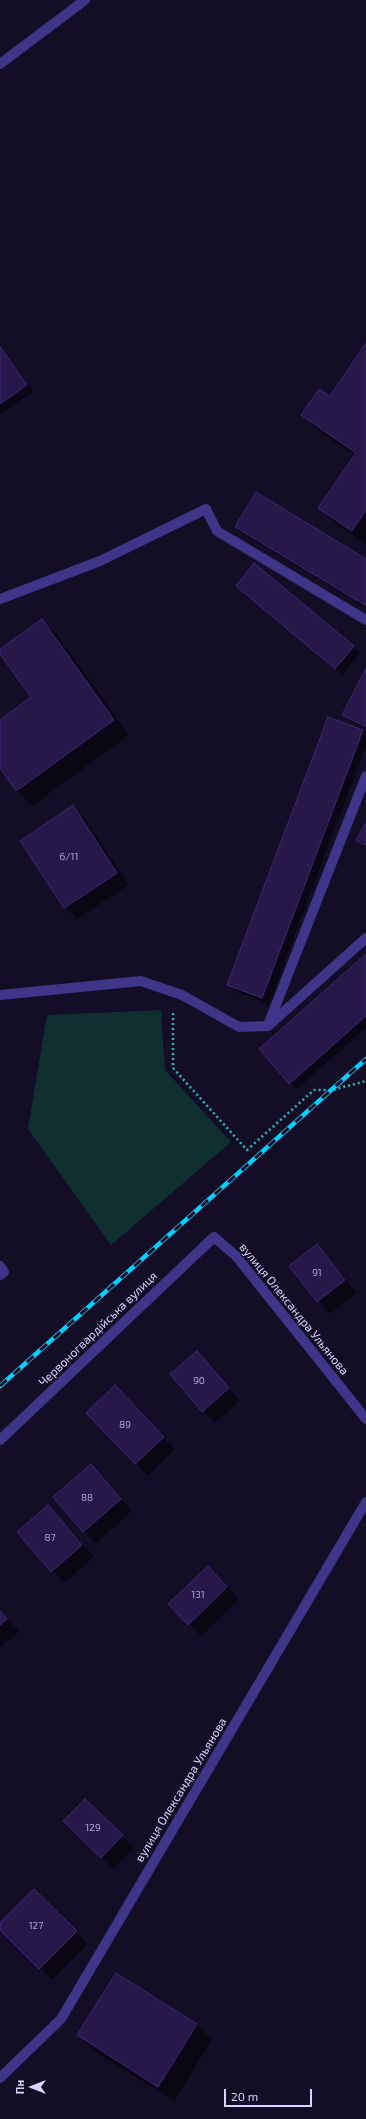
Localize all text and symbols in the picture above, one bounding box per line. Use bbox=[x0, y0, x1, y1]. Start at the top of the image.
house number: 6/11 bbox=[60, 851, 78, 863]
street label: вулиця Олександра Ульянова bbox=[236, 1240, 352, 1378]
house number: 91 bbox=[312, 1267, 322, 1279]
street label: Червоногвардійська вулиця bbox=[36, 1269, 160, 1389]
house number: 90 bbox=[193, 1375, 205, 1387]
house number: 89 bbox=[119, 1419, 131, 1431]
house number: 88 bbox=[81, 1492, 93, 1504]
house number: 87 bbox=[44, 1532, 56, 1544]
house number: 131 bbox=[191, 1589, 205, 1601]
street label: вулиця Олександра Ульянова bbox=[132, 1715, 230, 1865]
house number: 129 bbox=[85, 1822, 101, 1834]
house number: 127 bbox=[29, 1920, 43, 1932]
north arrow bbox=[12, 2067, 52, 2107]
text: Пн bbox=[13, 2080, 26, 2094]
scale bar bbox=[226, 2081, 314, 2107]
text: 20 m bbox=[231, 2089, 258, 2103]

